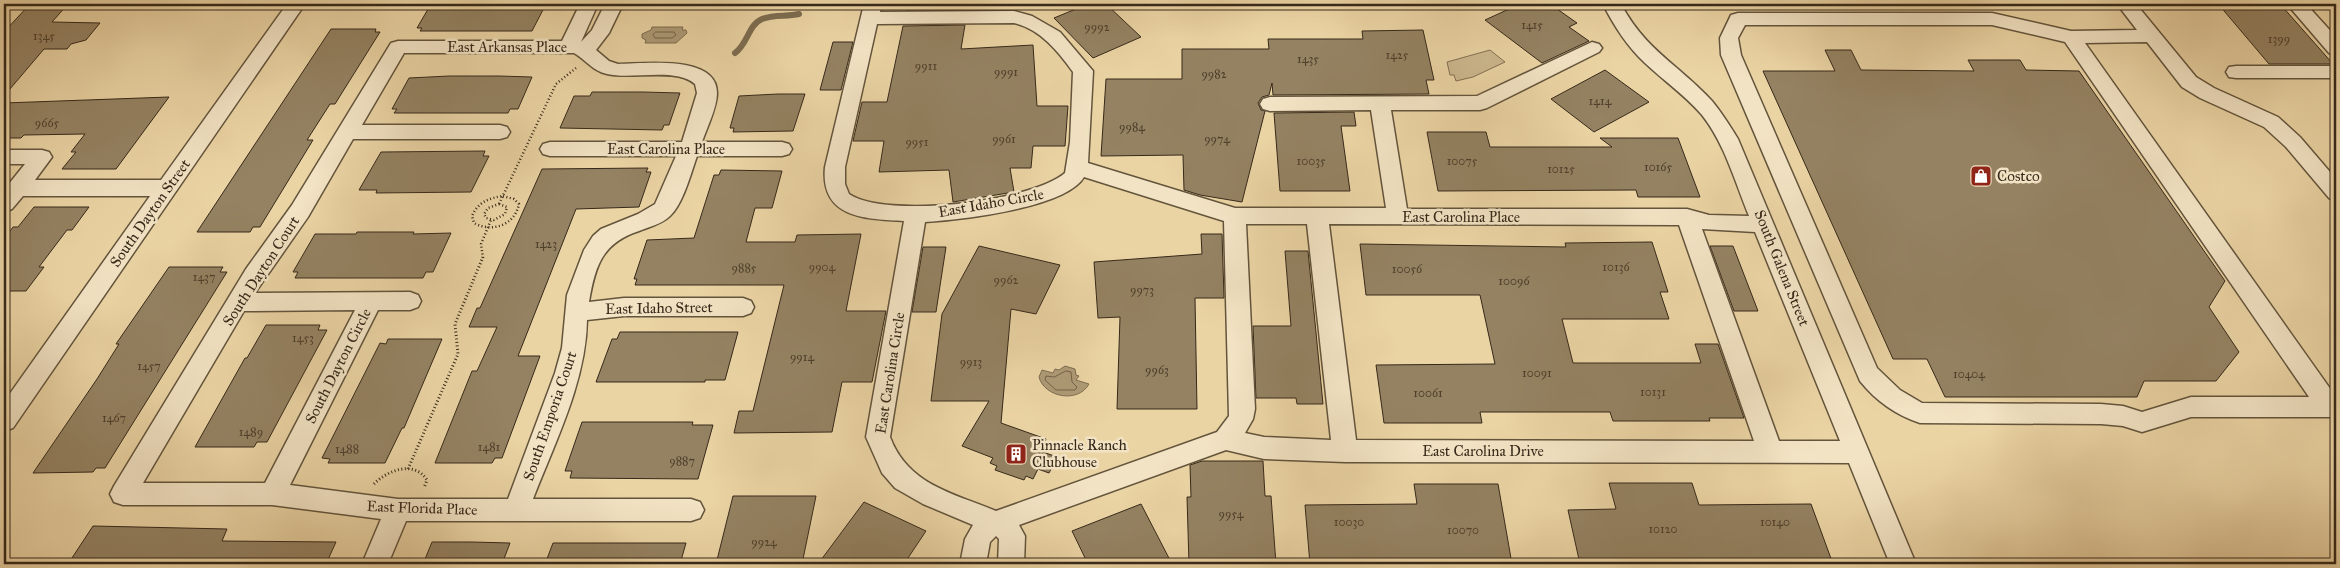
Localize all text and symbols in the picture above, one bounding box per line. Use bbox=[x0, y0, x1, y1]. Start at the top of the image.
house number: 1415 bbox=[1521, 18, 1543, 32]
house number: 9992 bbox=[1084, 20, 1110, 34]
house number: 1345 bbox=[33, 29, 55, 43]
house number: 1399 bbox=[2268, 32, 2290, 46]
street label: East Arkansas Place bbox=[447, 38, 567, 56]
house number: 1425 bbox=[1386, 48, 1409, 62]
house number: 1435 bbox=[1297, 52, 1319, 66]
house number: 9911 bbox=[915, 59, 937, 73]
house number: 9991 bbox=[994, 65, 1018, 79]
house number: 9982 bbox=[1201, 67, 1227, 81]
house number: 1414 bbox=[1589, 94, 1612, 108]
house number: 9665 bbox=[35, 116, 60, 130]
house number: 9984 bbox=[1119, 120, 1145, 134]
house number: 9961 bbox=[992, 132, 1016, 146]
house number: 9974 bbox=[1204, 132, 1230, 146]
house number: 9951 bbox=[905, 135, 929, 149]
street label: East Carolina Place bbox=[607, 140, 725, 158]
house number: 10035 bbox=[1296, 154, 1326, 168]
house number: 10075 bbox=[1447, 154, 1478, 168]
street label: South Dayton Street bbox=[106, 155, 194, 270]
house number: 10165 bbox=[1644, 160, 1672, 174]
house number: 10125 bbox=[1547, 162, 1575, 176]
shop icon: Costco bbox=[1969, 164, 1993, 188]
place label: Costco bbox=[1997, 167, 2040, 185]
street label: East Idaho Circle bbox=[937, 185, 1045, 221]
street label: South Galena Street bbox=[1750, 207, 1814, 329]
street label: East Carolina Place bbox=[1402, 208, 1520, 226]
street label: South Dayton Court bbox=[219, 212, 304, 329]
house number: 1423 bbox=[535, 237, 557, 251]
house number: 9904 bbox=[809, 260, 836, 274]
house number: 10136 bbox=[1602, 260, 1630, 274]
house number: 9885 bbox=[732, 261, 757, 275]
house number: 10056 bbox=[1392, 262, 1423, 276]
house number: 1437 bbox=[193, 270, 215, 284]
house number: 9962 bbox=[994, 273, 1019, 287]
house number: 10096 bbox=[1498, 274, 1530, 288]
house number: 9973 bbox=[1130, 283, 1154, 297]
street label: East Idaho Street bbox=[605, 298, 714, 318]
street label: South Dayton Circle bbox=[301, 305, 375, 427]
street label: East Carolina Circle bbox=[871, 311, 909, 435]
house number: 1453 bbox=[292, 331, 314, 345]
street label: South Emporia Court bbox=[519, 348, 581, 483]
house number: 9914 bbox=[790, 350, 814, 364]
house number: 9913 bbox=[960, 355, 982, 369]
house number: 1457 bbox=[137, 359, 161, 373]
house number: 9963 bbox=[1145, 363, 1169, 377]
house number: 10091 bbox=[1522, 366, 1552, 380]
house number: 10404 bbox=[1953, 367, 1985, 381]
house number: 10131 bbox=[1640, 385, 1666, 399]
house number: 10061 bbox=[1413, 386, 1443, 400]
house number: 1467 bbox=[102, 411, 126, 425]
house number: 1489 bbox=[239, 425, 263, 439]
place label: Pinnacle Ranch Clubhouse bbox=[1032, 436, 1127, 471]
house number: 1481 bbox=[478, 440, 501, 454]
house number: 1488 bbox=[335, 442, 359, 456]
building icon: Pinnacle Ranch Clubhouse bbox=[1004, 442, 1028, 466]
street label: East Carolina Drive bbox=[1422, 442, 1544, 460]
house number: 9887 bbox=[669, 454, 695, 468]
street label: East Florida Place bbox=[366, 497, 478, 519]
house number: 9954 bbox=[1219, 507, 1244, 521]
house number: 10030 bbox=[1334, 515, 1364, 529]
house number: 10140 bbox=[1760, 515, 1790, 529]
house number: 10120 bbox=[1648, 522, 1678, 536]
house number: 10070 bbox=[1447, 523, 1479, 537]
house number: 9924 bbox=[751, 535, 777, 549]

